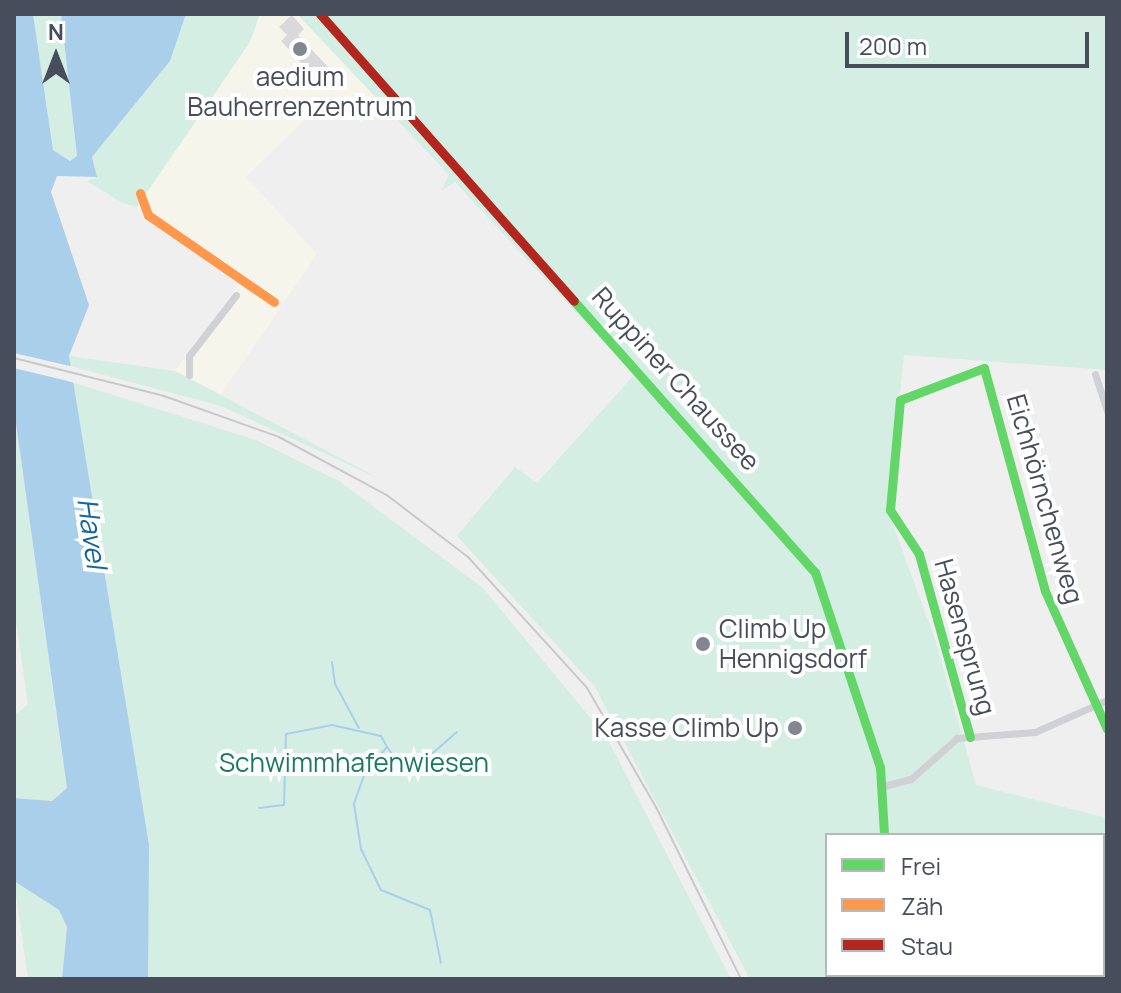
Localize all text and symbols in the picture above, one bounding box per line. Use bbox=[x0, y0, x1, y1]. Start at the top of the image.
north arrow bbox=[16, 16, 96, 96]
scale bar bbox=[849, 16, 1093, 66]
text: N bbox=[48, 17, 64, 47]
text: 200 m bbox=[859, 29, 927, 62]
marker: aedium Bauherrenzentrum bbox=[291, 40, 309, 58]
place label: aedium Bauherrenzentrum bbox=[187, 61, 413, 122]
street label: Ruppiner Chaussee bbox=[586, 281, 766, 477]
street label: Eichhörnchenweg bbox=[1000, 391, 1090, 607]
water label: Havel bbox=[71, 496, 115, 570]
street label: Hasensprung bbox=[928, 555, 1002, 719]
place label: Climb Up Hennigsdorf bbox=[719, 613, 867, 674]
marker: Climb Up Hennigsdorf bbox=[694, 635, 712, 653]
place label: Kasse Climb Up bbox=[594, 712, 779, 744]
marker: Kasse Climb Up bbox=[786, 719, 804, 737]
park label: Schwimmhafenwiesen bbox=[219, 747, 489, 779]
legend bbox=[825, 833, 1105, 977]
text: Frei bbox=[901, 849, 941, 882]
text: Zäh bbox=[901, 889, 943, 922]
text: Stau bbox=[901, 929, 953, 962]

